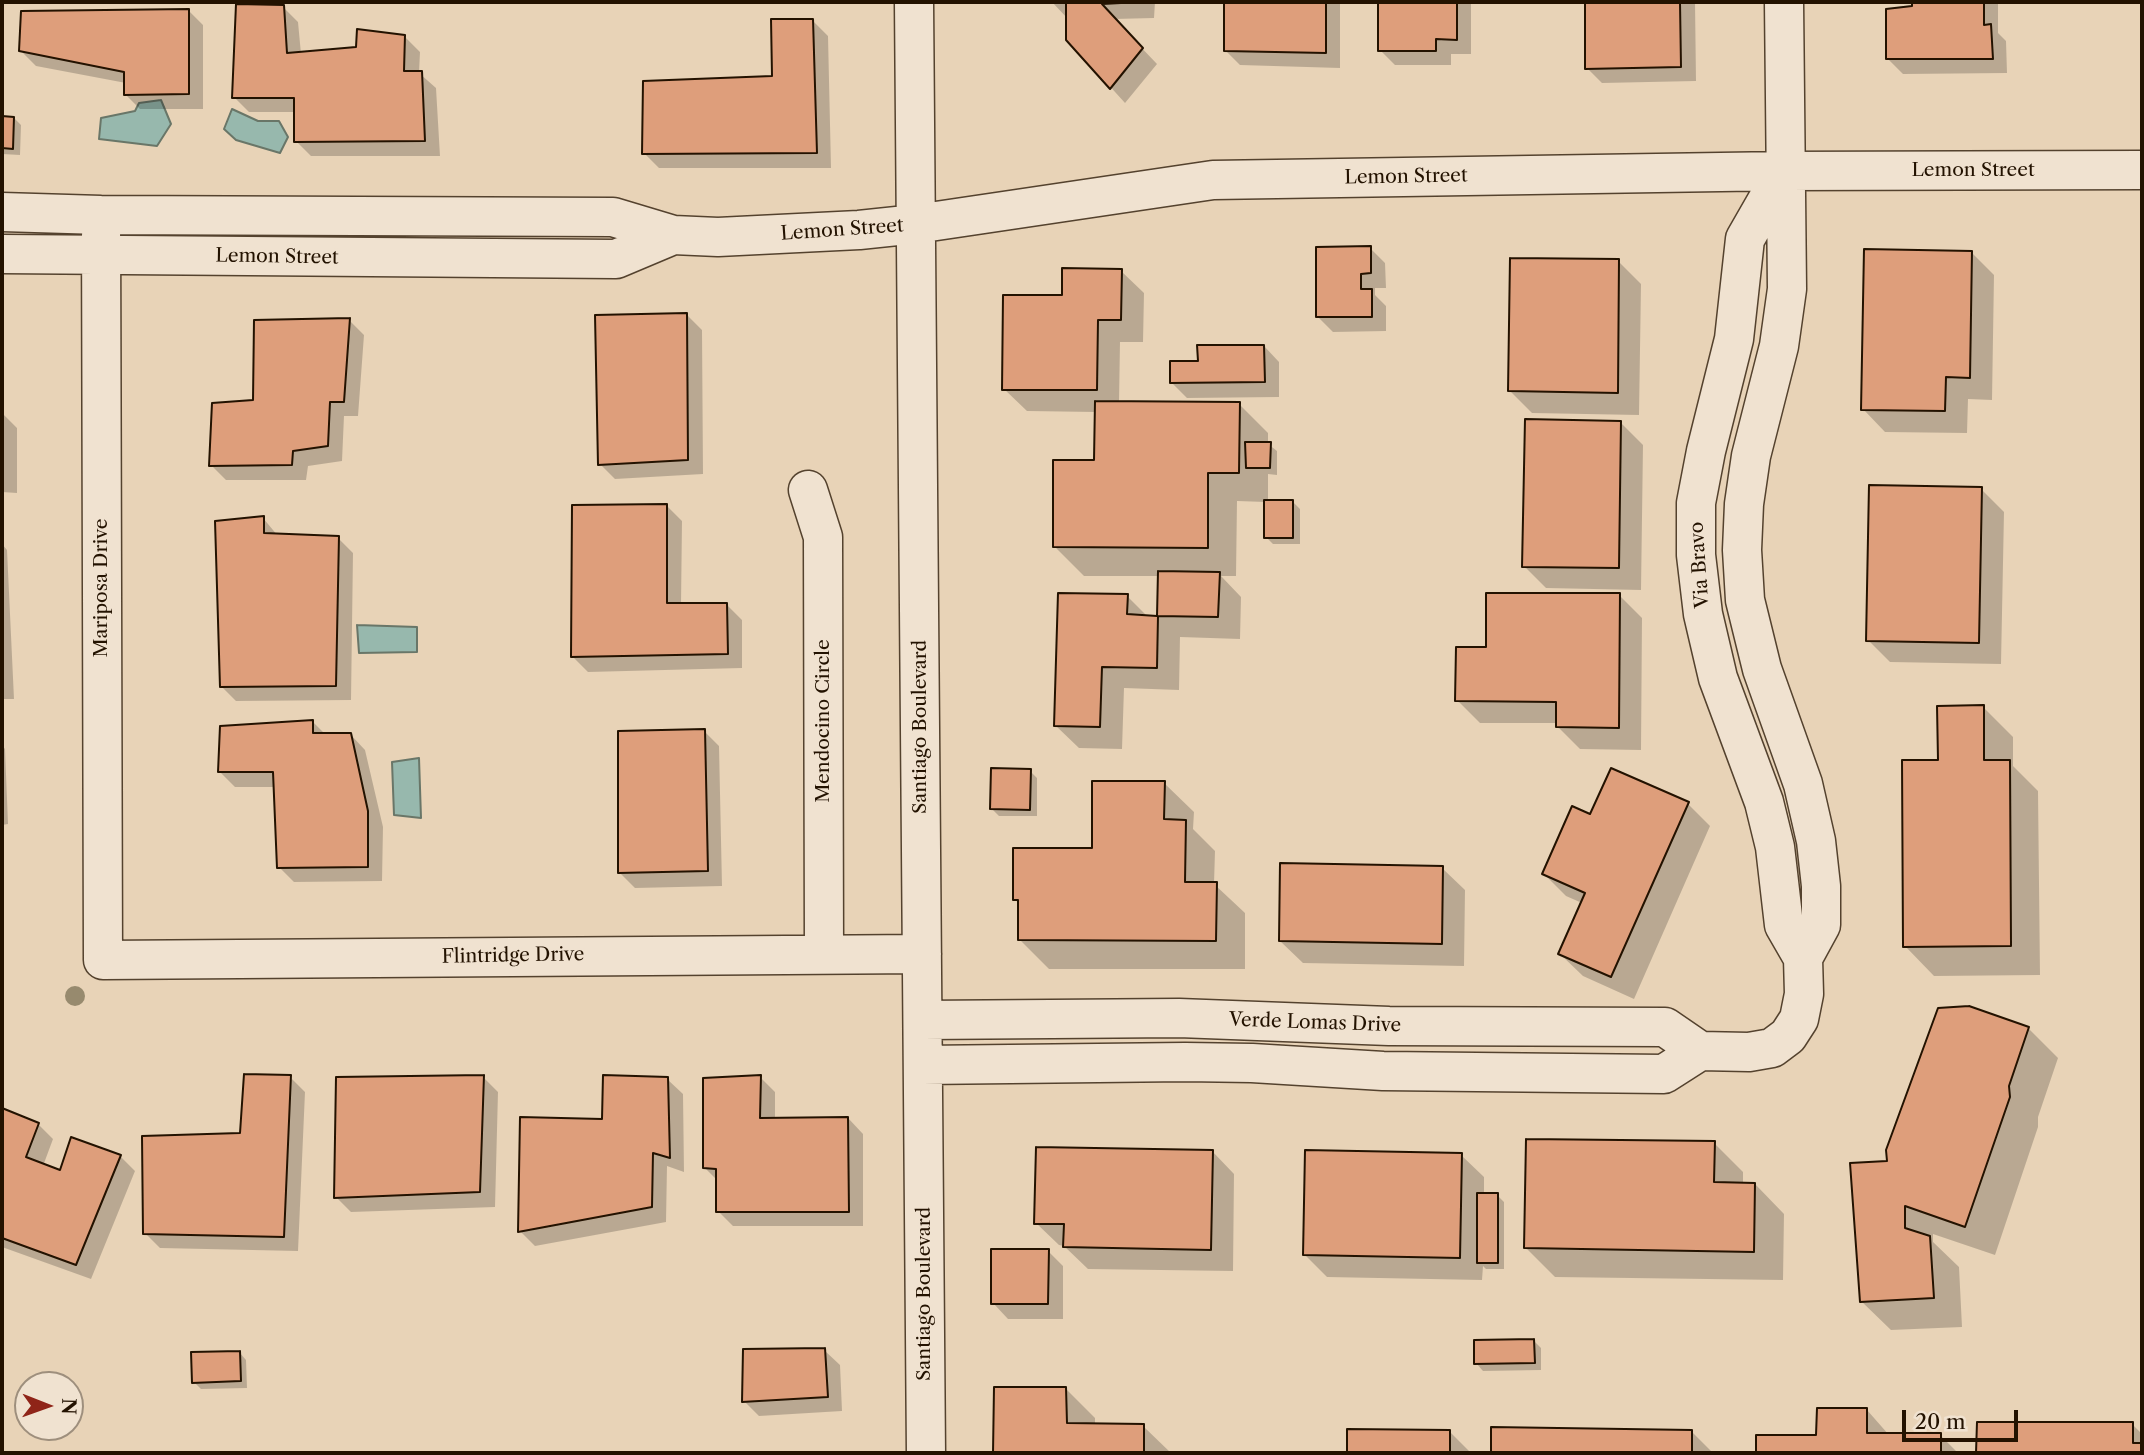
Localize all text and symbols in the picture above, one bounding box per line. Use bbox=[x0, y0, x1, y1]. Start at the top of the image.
street label: Lemon Street bbox=[1911, 160, 2035, 182]
street label: Lemon Street bbox=[1344, 165, 1468, 189]
street label: Lemon Street bbox=[780, 214, 904, 246]
street label: Lemon Street bbox=[215, 245, 339, 269]
street label: Mariposa Drive bbox=[91, 519, 113, 657]
street label: Via Bravo bbox=[1686, 521, 1714, 609]
street label: Mendocino Circle bbox=[813, 639, 835, 803]
street label: Santiago Boulevard bbox=[910, 640, 932, 814]
street label: Flintridge Drive bbox=[441, 943, 585, 969]
street label: Verde Lomas Drive bbox=[1229, 1009, 1401, 1037]
street label: Santiago Boulevard bbox=[914, 1207, 936, 1381]
north arrow bbox=[14, 1371, 84, 1441]
scale bar bbox=[1906, 1396, 2022, 1440]
text: N bbox=[57, 1398, 80, 1415]
text: 20 m bbox=[1915, 1409, 1966, 1434]

